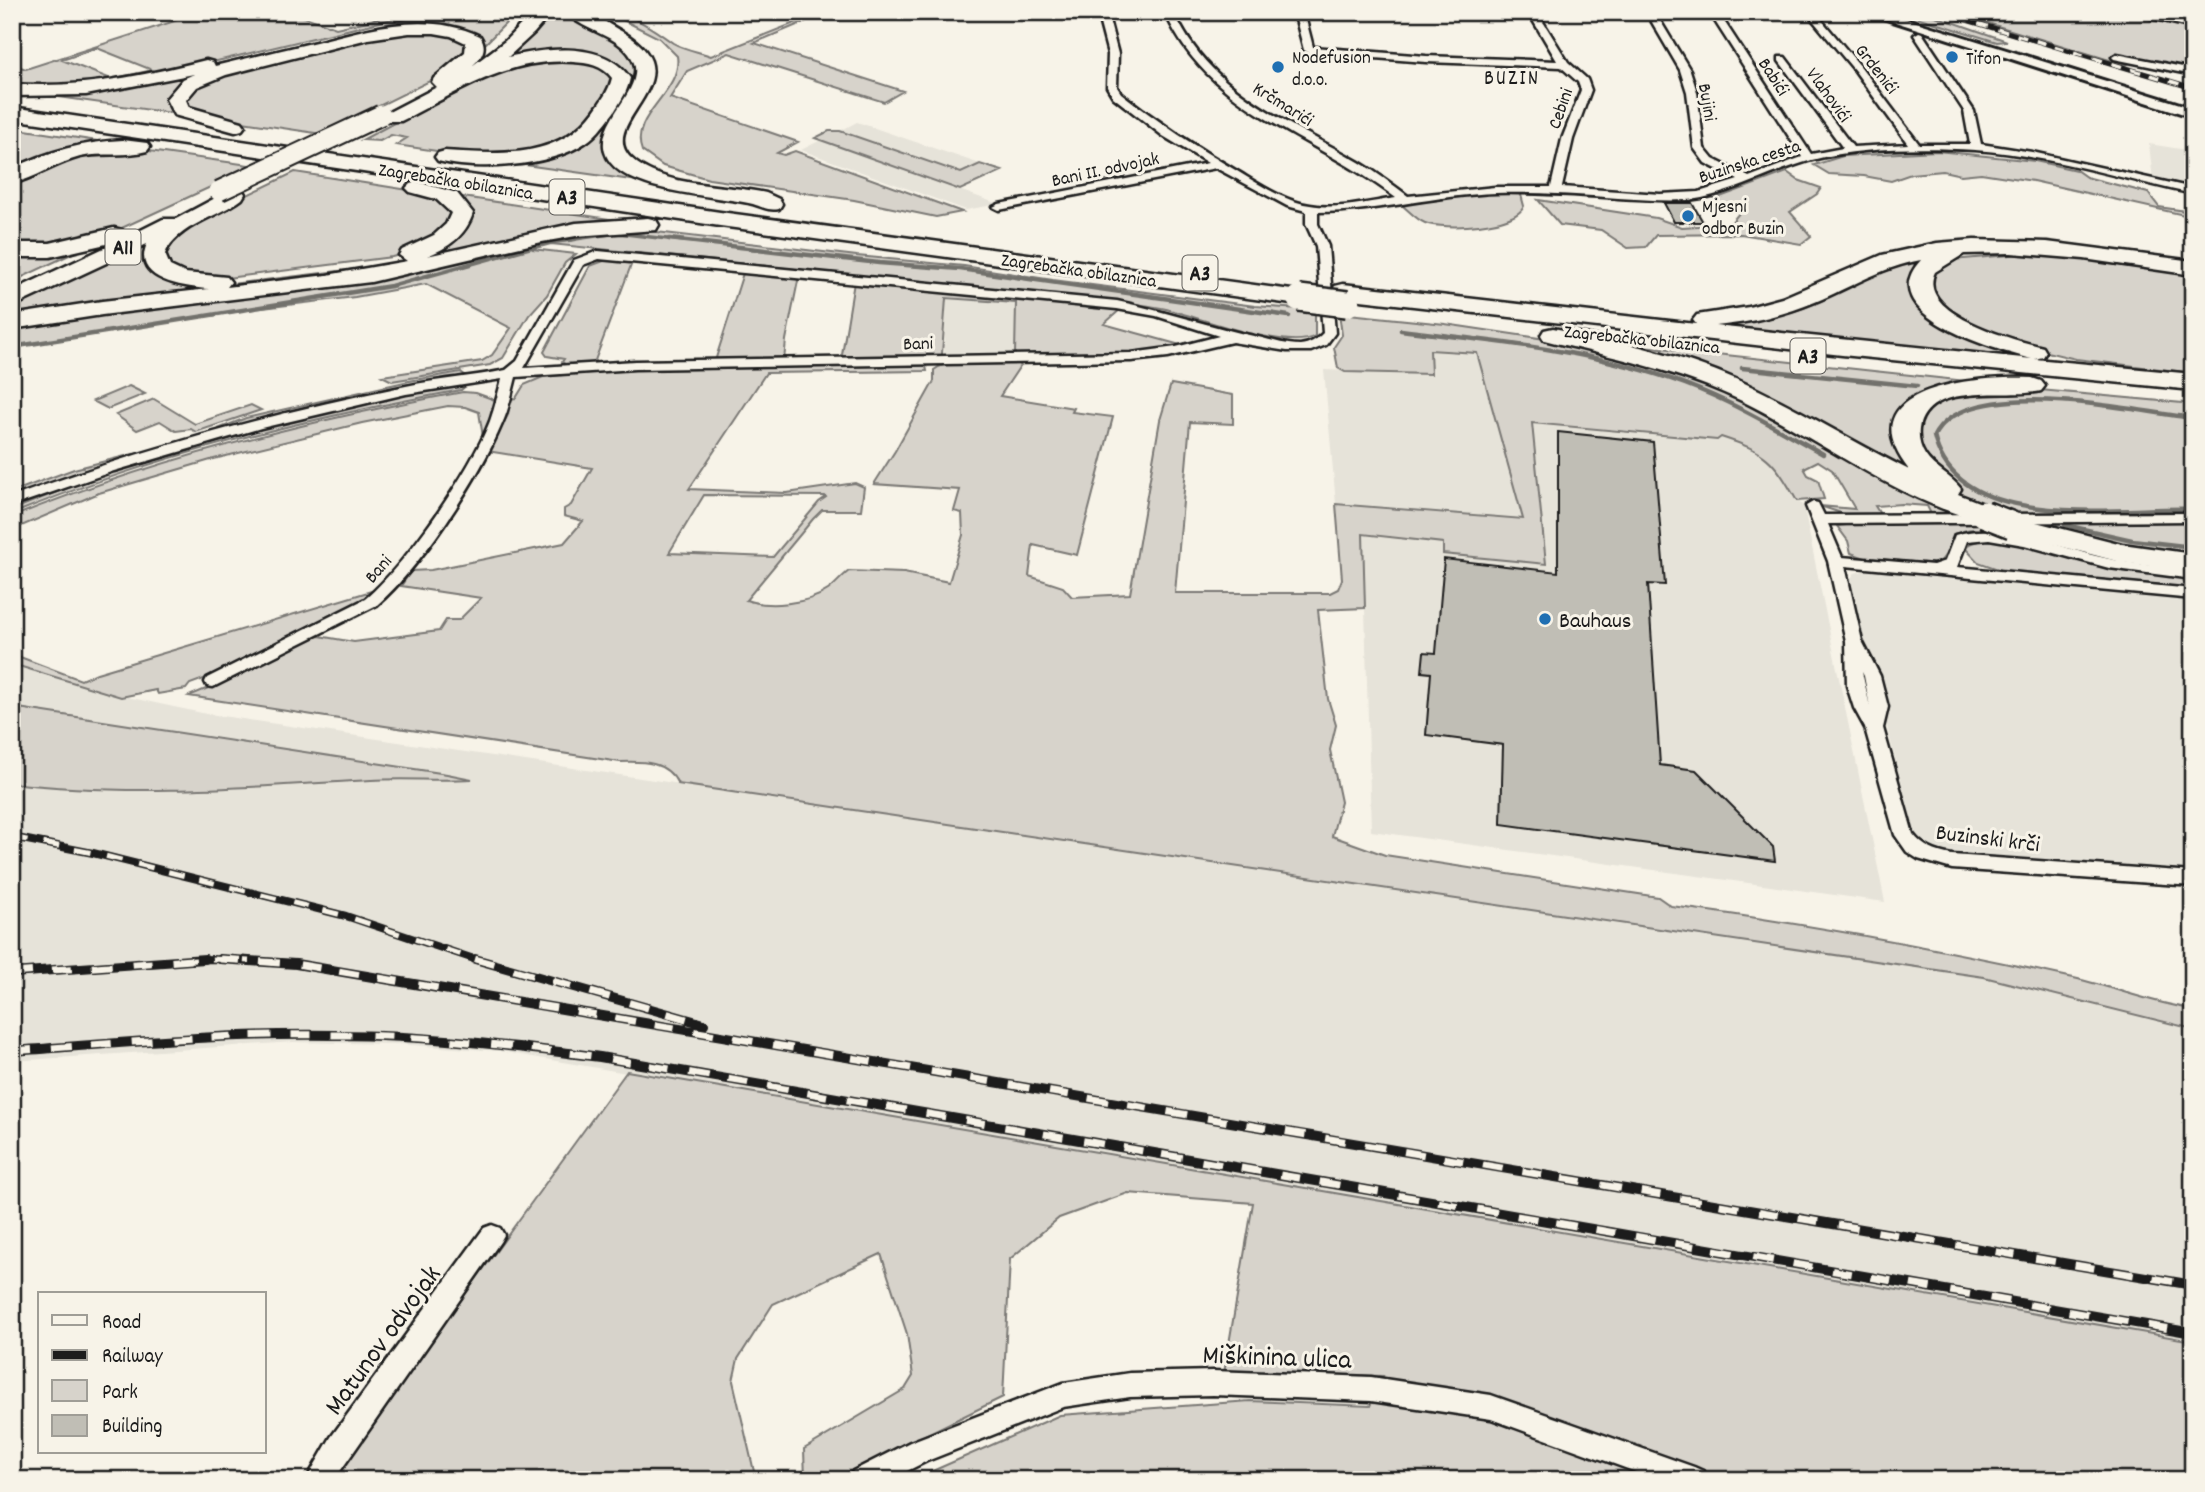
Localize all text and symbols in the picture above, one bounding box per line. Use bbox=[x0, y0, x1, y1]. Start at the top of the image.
street label: Grdenići bbox=[1847, 39, 1904, 101]
place label: Nodefusion d.o.o. bbox=[1292, 46, 1371, 95]
place label: Tifon bbox=[1966, 47, 2001, 74]
marker: Tifon bbox=[1944, 49, 1960, 65]
street label: Babići bbox=[1750, 53, 1795, 103]
marker: Nodefusion d.o.o. bbox=[1270, 59, 1286, 75]
street label: Vlahovići bbox=[1798, 63, 1857, 130]
district label: BUZIN bbox=[1484, 65, 1540, 95]
street label: Krčmarići bbox=[1247, 77, 1318, 135]
street label: Bujini bbox=[1689, 82, 1722, 124]
street label: Cebini bbox=[1543, 85, 1582, 133]
street label: Buzinska cesta bbox=[1696, 134, 1806, 192]
street label: Bani II. odvojak bbox=[1049, 147, 1162, 196]
street label: Zagrebačka obilaznica bbox=[376, 158, 536, 209]
road number: A3 bbox=[550, 180, 584, 214]
place label: Mjesni odbor Buzin bbox=[1702, 195, 1784, 244]
marker: Mjesni odbor Buzin bbox=[1680, 208, 1696, 224]
road number: A11 bbox=[106, 230, 140, 264]
street label: Zagrebačka obilaznica bbox=[999, 248, 1159, 297]
road number: A3 bbox=[1182, 256, 1218, 290]
street label: Zagrebačka obilaznica bbox=[1562, 320, 1722, 363]
street label: Bani bbox=[903, 331, 934, 360]
road number: A3 bbox=[1790, 338, 1826, 374]
street label: Bani bbox=[360, 550, 400, 591]
place label: Bauhaus bbox=[1559, 606, 1632, 639]
marker: Bauhaus bbox=[1537, 611, 1553, 627]
street label: Buzinski krči bbox=[1934, 818, 2041, 863]
street label: Matunov odvojak bbox=[317, 1259, 453, 1425]
legend bbox=[38, 1292, 266, 1454]
text: Road bbox=[102, 1309, 141, 1339]
street label: Miškinina ulica bbox=[1202, 1337, 1353, 1383]
text: Railway bbox=[102, 1343, 163, 1373]
text: Park bbox=[102, 1379, 138, 1409]
text: Building bbox=[102, 1413, 162, 1443]

